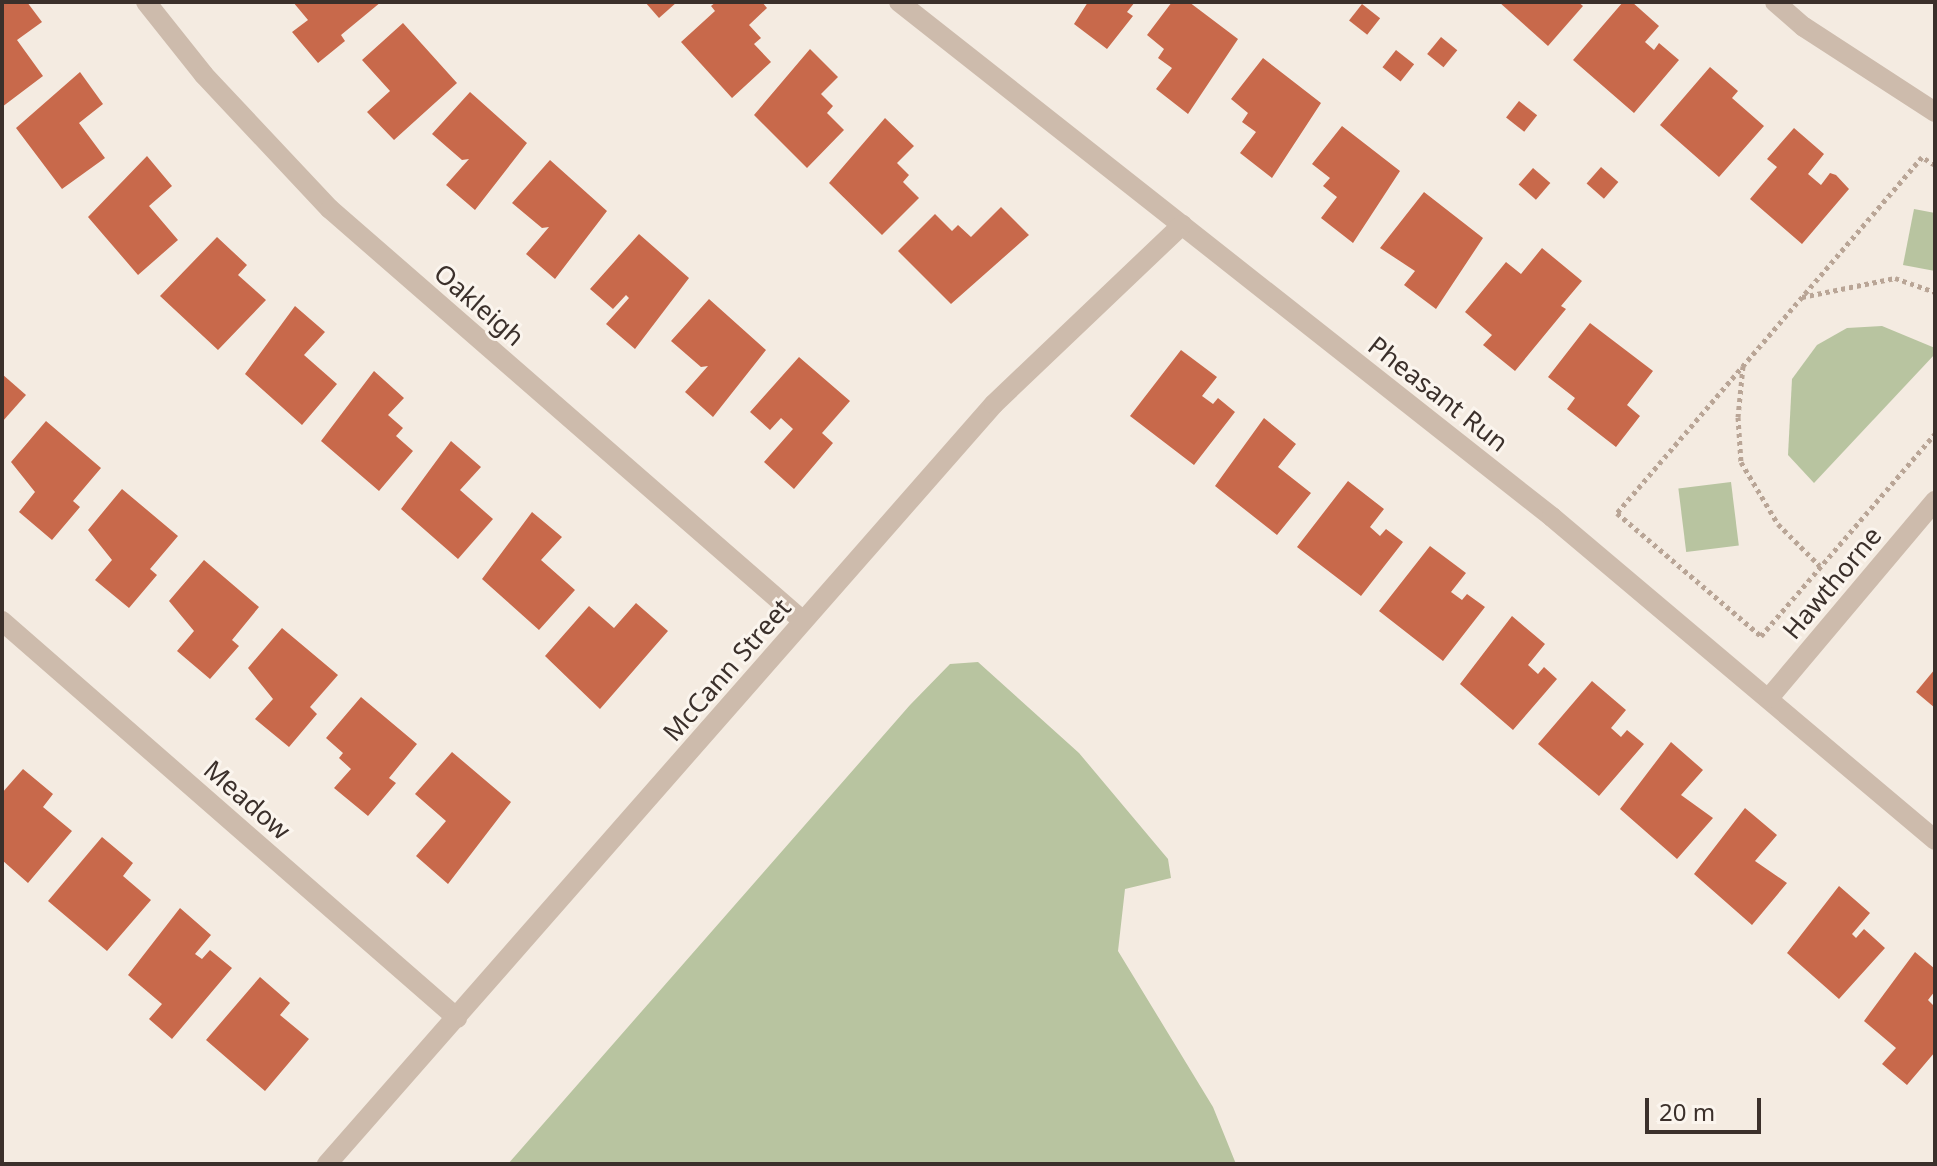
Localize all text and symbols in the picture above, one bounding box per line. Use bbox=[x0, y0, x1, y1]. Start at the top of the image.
street label: Oakleigh bbox=[428, 257, 530, 353]
street label: Pheasant Run bbox=[1362, 330, 1514, 458]
street label: Hawthorne bbox=[1776, 521, 1888, 645]
street label: McCann Street bbox=[657, 592, 797, 748]
street label: Meadow bbox=[197, 754, 297, 846]
scale bar bbox=[1649, 1082, 1765, 1132]
text: 20 m bbox=[1659, 1095, 1715, 1128]

